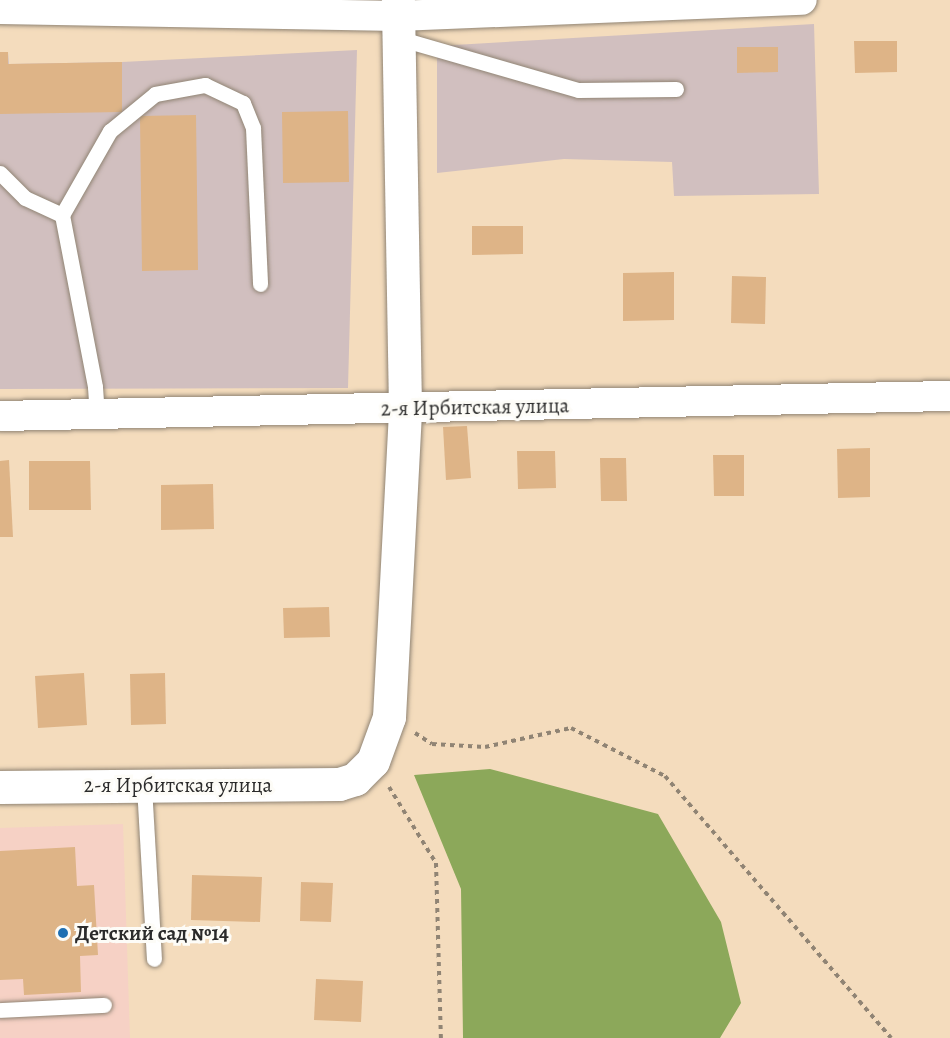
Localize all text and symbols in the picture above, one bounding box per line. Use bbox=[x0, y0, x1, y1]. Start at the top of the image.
street label: 2-я Ирбитская улица bbox=[381, 393, 569, 421]
street label: 2-я Ирбитская улица bbox=[84, 772, 272, 798]
place label: Детский сад №14 bbox=[75, 920, 229, 946]
marker: Детский сад №14 bbox=[56, 926, 70, 940]

